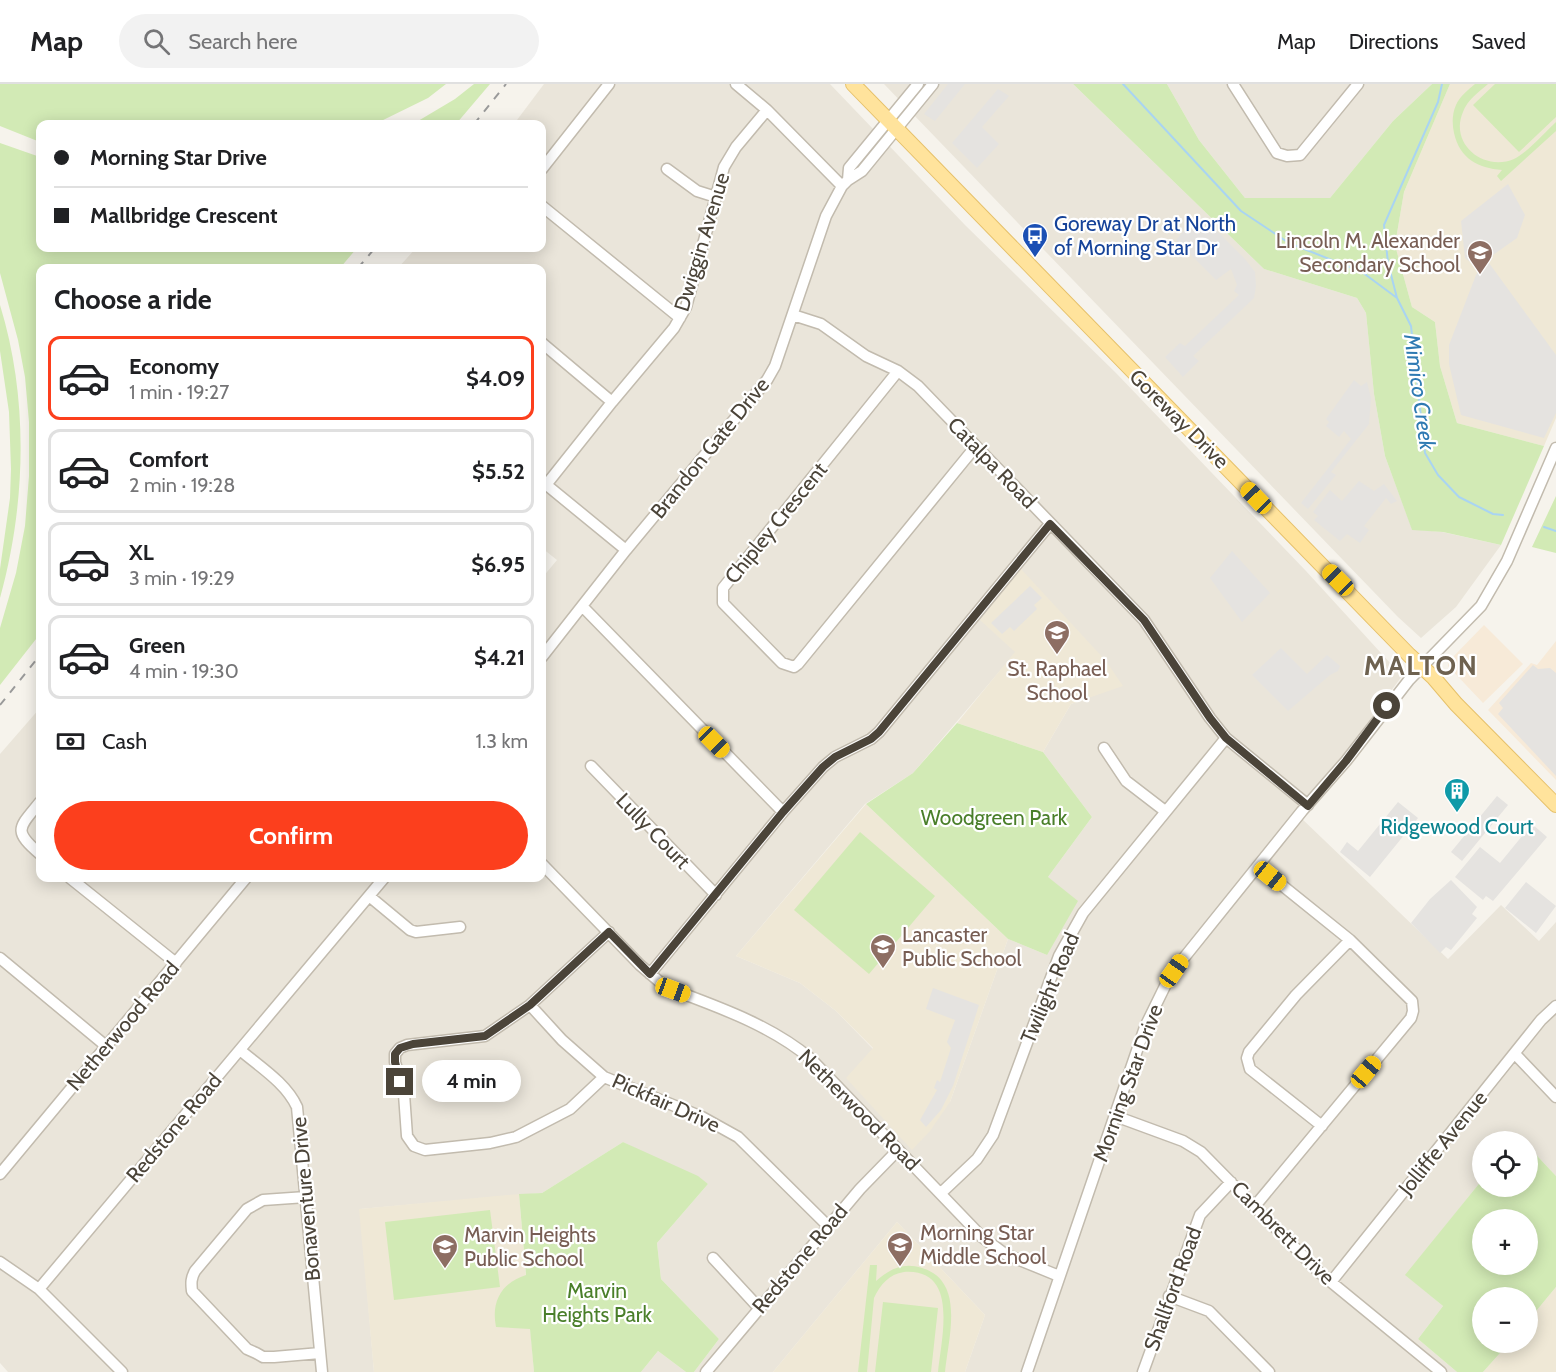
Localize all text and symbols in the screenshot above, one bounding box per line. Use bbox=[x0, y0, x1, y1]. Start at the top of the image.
search box bbox=[119, 14, 539, 68]
text: Map bbox=[30, 24, 83, 58]
icon: search bbox=[140, 25, 173, 58]
text: Search here bbox=[188, 28, 297, 55]
text: Map bbox=[1277, 29, 1316, 54]
text: Directions bbox=[1349, 29, 1438, 54]
text: Saved bbox=[1471, 29, 1526, 54]
text: Morning Star Drive bbox=[90, 144, 267, 171]
street label: Dwiggin Avenue bbox=[669, 169, 735, 314]
text: Mallbridge Crescent bbox=[90, 202, 278, 229]
place label: Goreway Dr at North of Morning Star Dr bbox=[1054, 211, 1236, 260]
bus stop icon: Goreway Dr at North of Morning Star Dr bbox=[1020, 221, 1050, 259]
place label: Lincoln M. Alexander Secondary School bbox=[1276, 228, 1460, 277]
school or university icon: Lincoln M. Alexander Secondary School bbox=[1465, 238, 1495, 276]
text: Choose a ride bbox=[54, 283, 212, 316]
water label: Mimico Creek bbox=[1398, 331, 1441, 452]
icon: car bbox=[57, 351, 111, 405]
text: Economy bbox=[129, 353, 219, 380]
street label: Goreway Drive bbox=[1125, 364, 1234, 474]
text: $4.09 bbox=[466, 365, 525, 392]
street label: Brandon Gate Drive bbox=[645, 372, 774, 523]
text: 1 min · 19:27 bbox=[129, 380, 229, 404]
street label: Catalpa Road bbox=[943, 412, 1042, 513]
icon: car bbox=[57, 444, 111, 498]
text: Comfort bbox=[129, 446, 208, 473]
street label: Chipley Crescent bbox=[719, 457, 832, 588]
text: $5.52 bbox=[472, 458, 525, 485]
text: 2 min · 19:28 bbox=[129, 473, 235, 497]
car bbox=[1237, 479, 1275, 517]
icon: car bbox=[57, 537, 111, 591]
text: XL bbox=[129, 539, 154, 566]
text: $6.95 bbox=[471, 551, 525, 578]
car bbox=[1319, 561, 1357, 599]
text: 3 min · 19:29 bbox=[129, 566, 235, 590]
school or university icon: St. Raphael School bbox=[1042, 618, 1072, 656]
icon: car bbox=[57, 630, 111, 684]
text: Green bbox=[129, 632, 185, 659]
text: $4.21 bbox=[474, 644, 525, 671]
district label: MALTON bbox=[1364, 649, 1478, 682]
place label: St. Raphael School bbox=[1007, 656, 1107, 705]
text: 4 min · 19:30 bbox=[129, 659, 239, 683]
route start bbox=[1373, 692, 1400, 719]
car bbox=[695, 723, 733, 761]
icon: cash bbox=[54, 725, 87, 758]
text: Cash bbox=[102, 728, 147, 755]
text: 1.3 km bbox=[476, 729, 528, 753]
building icon: Ridgewood Court bbox=[1442, 776, 1472, 814]
street label: Lully Court bbox=[611, 788, 695, 874]
button: Confirm bbox=[54, 801, 528, 870]
park label: Woodgreen Park bbox=[921, 805, 1068, 830]
place label: Ridgewood Court bbox=[1380, 814, 1534, 839]
car bbox=[1250, 858, 1290, 894]
place label: Lancaster Public School bbox=[902, 922, 1021, 971]
street label: Twilight Road bbox=[1015, 929, 1084, 1047]
school or university icon: Lancaster Public School bbox=[868, 932, 898, 970]
car bbox=[1156, 951, 1192, 991]
street label: Netherwood Road bbox=[61, 956, 184, 1095]
car bbox=[653, 975, 693, 1005]
street label: Morning Star Drive bbox=[1087, 1000, 1168, 1165]
street label: Netherwood Road bbox=[794, 1044, 925, 1175]
car bbox=[1348, 1052, 1384, 1092]
callout: 4 min bbox=[421, 1061, 520, 1103]
street label: Redstone Road bbox=[121, 1068, 226, 1187]
route end bbox=[386, 1068, 413, 1095]
street label: Pickfair Drive bbox=[609, 1068, 724, 1137]
text: 4 min bbox=[446, 1069, 497, 1093]
street label: Jolliffe Avenue bbox=[1392, 1085, 1492, 1201]
street label: Bonaventure Drive bbox=[286, 1116, 325, 1282]
map controls bbox=[1472, 1131, 1538, 1353]
button: locate bbox=[1472, 1131, 1538, 1197]
street label: Cambrett Drive bbox=[1226, 1176, 1341, 1290]
street label: Redstone Road bbox=[747, 1199, 852, 1318]
button: + bbox=[1472, 1209, 1538, 1275]
place label: Morning Star Middle School bbox=[920, 1220, 1046, 1269]
place label: Marvin Heights Public School bbox=[464, 1222, 596, 1271]
street label: Shallford Road bbox=[1139, 1223, 1207, 1354]
school or university icon: Morning Star Middle School bbox=[885, 1230, 915, 1268]
school or university icon: Marvin Heights Public School bbox=[430, 1232, 460, 1270]
park label: Marvin Heights Park bbox=[542, 1278, 652, 1327]
button: − bbox=[1472, 1287, 1538, 1353]

